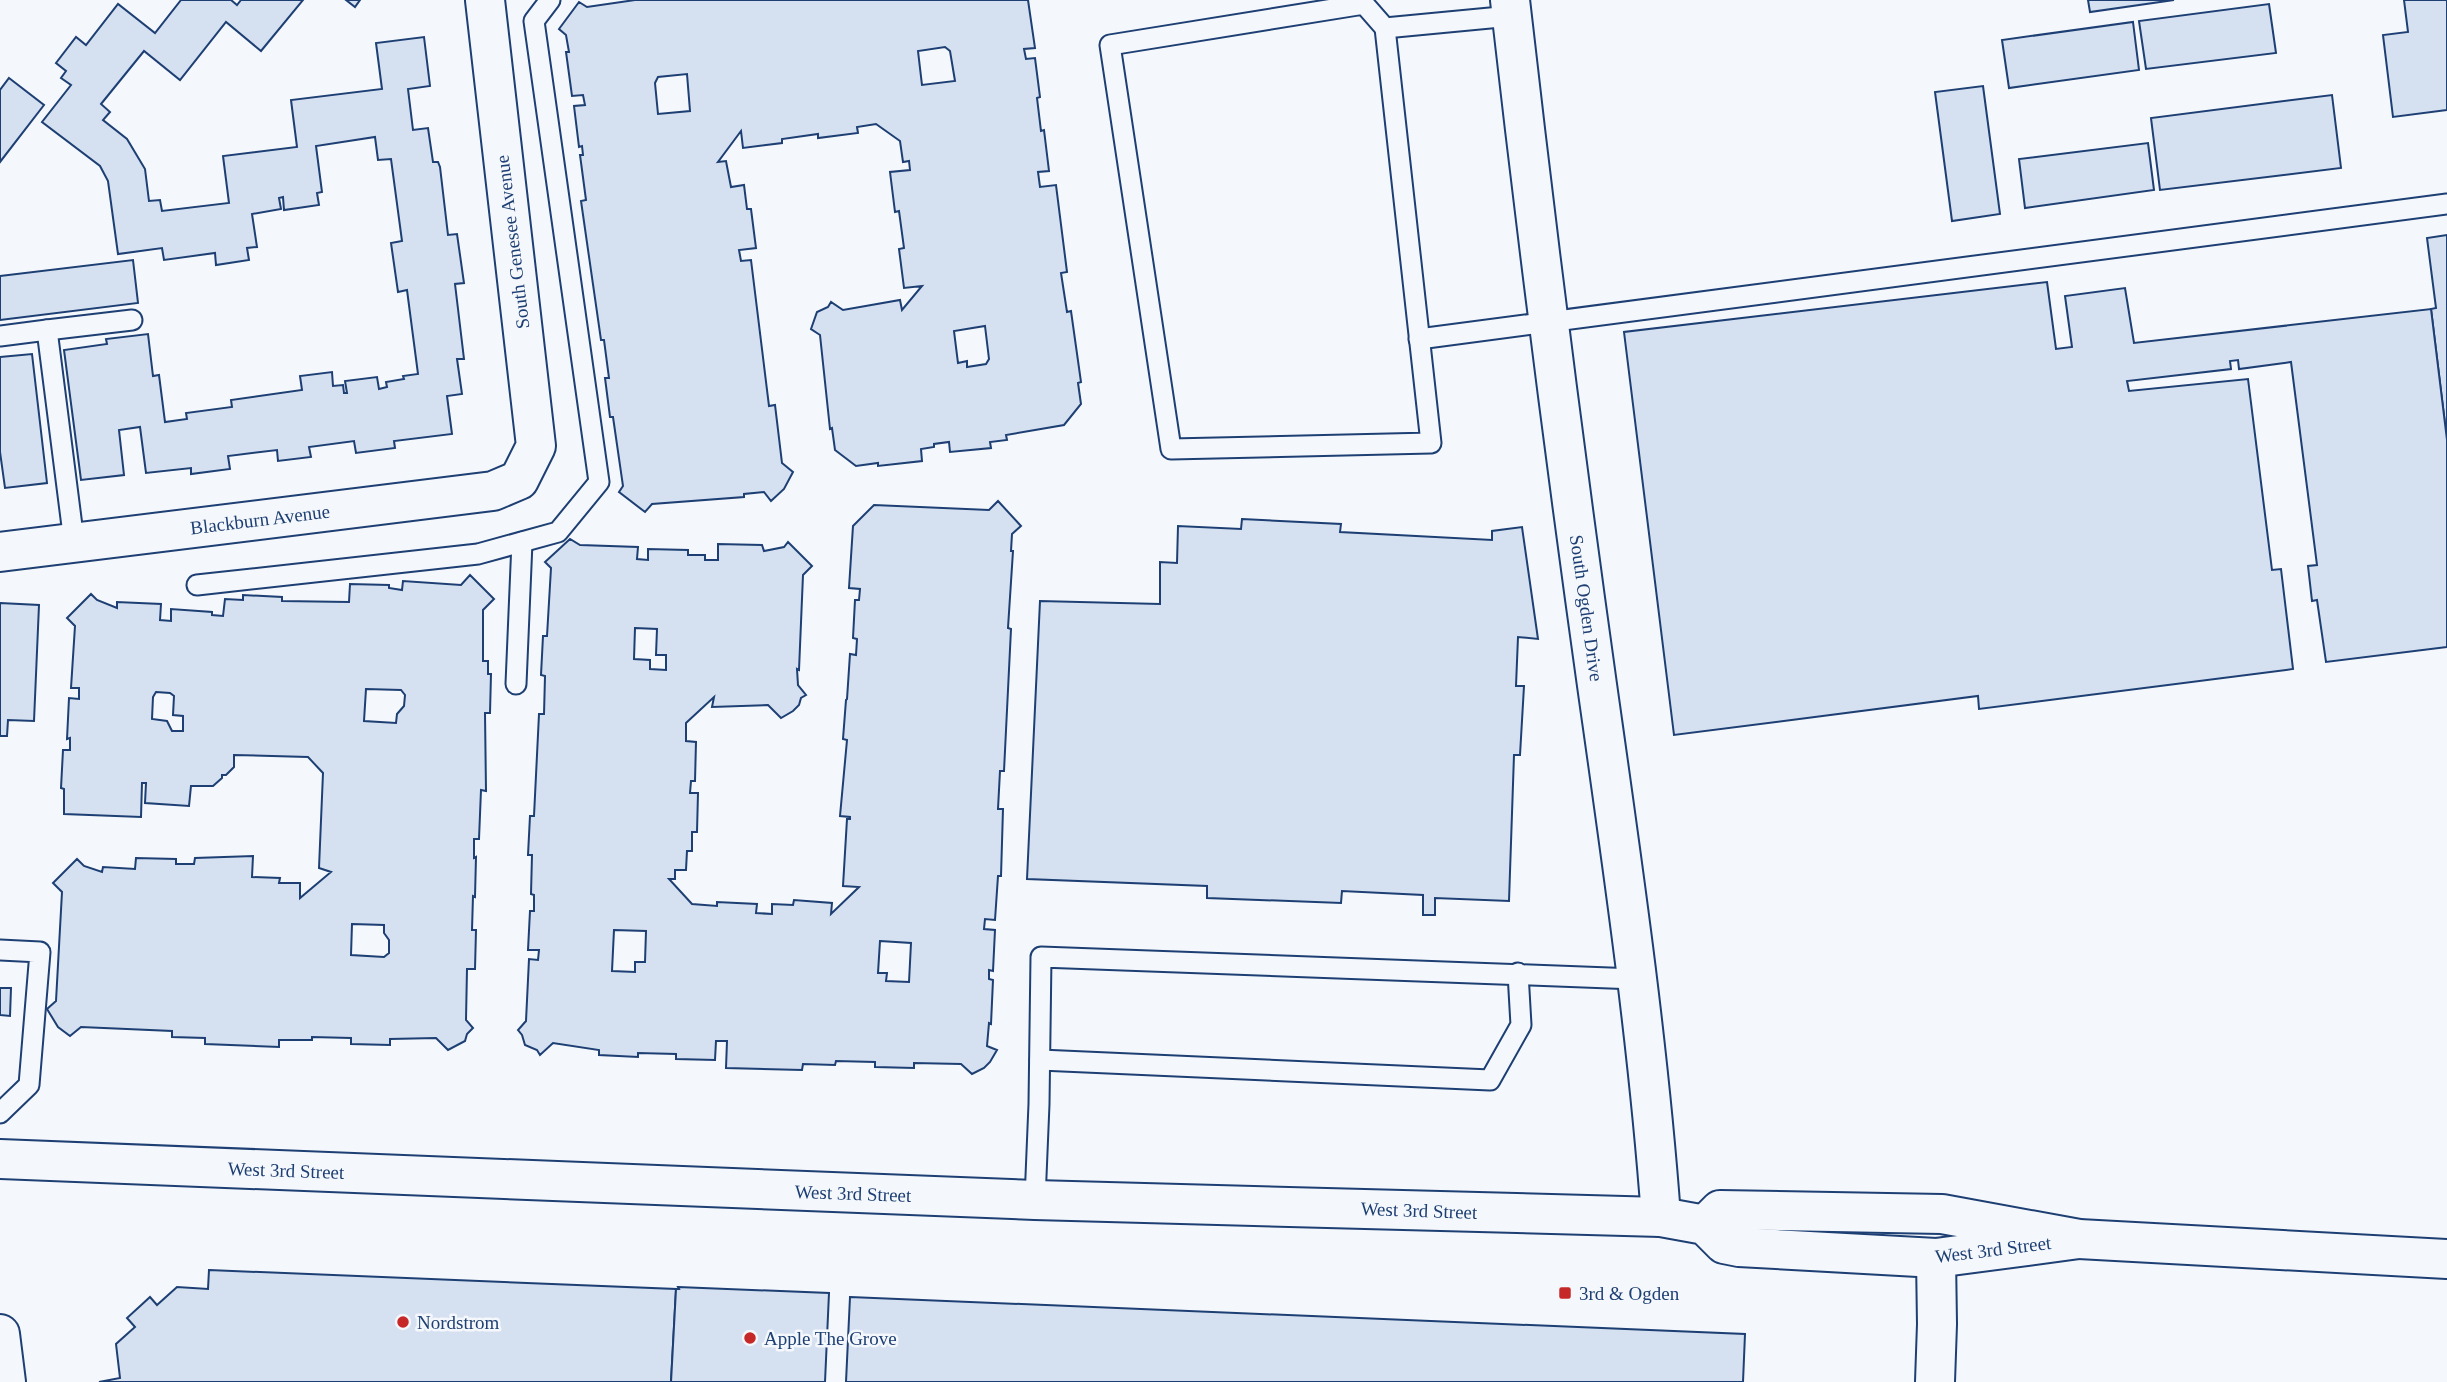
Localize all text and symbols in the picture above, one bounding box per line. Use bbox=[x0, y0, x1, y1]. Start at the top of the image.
street label: South Genesee Avenue bbox=[491, 154, 534, 330]
street label: Blackburn Avenue bbox=[189, 501, 331, 538]
street label: South Ogden Drive bbox=[1566, 533, 1607, 683]
street label: West 3rd Street bbox=[227, 1158, 345, 1183]
street label: West 3rd Street bbox=[794, 1181, 912, 1206]
street label: West 3rd Street bbox=[1360, 1198, 1478, 1223]
street label: West 3rd Street bbox=[1934, 1232, 2053, 1267]
place label: 3rd & Ogden bbox=[1579, 1283, 1680, 1304]
marker: 3rd & Ogden bbox=[1557, 1285, 1573, 1301]
place label: Nordstrom bbox=[417, 1312, 500, 1333]
marker: Nordstrom bbox=[395, 1314, 411, 1330]
place label: Apple The Grove bbox=[764, 1328, 897, 1349]
marker: Apple The Grove bbox=[742, 1330, 758, 1346]

